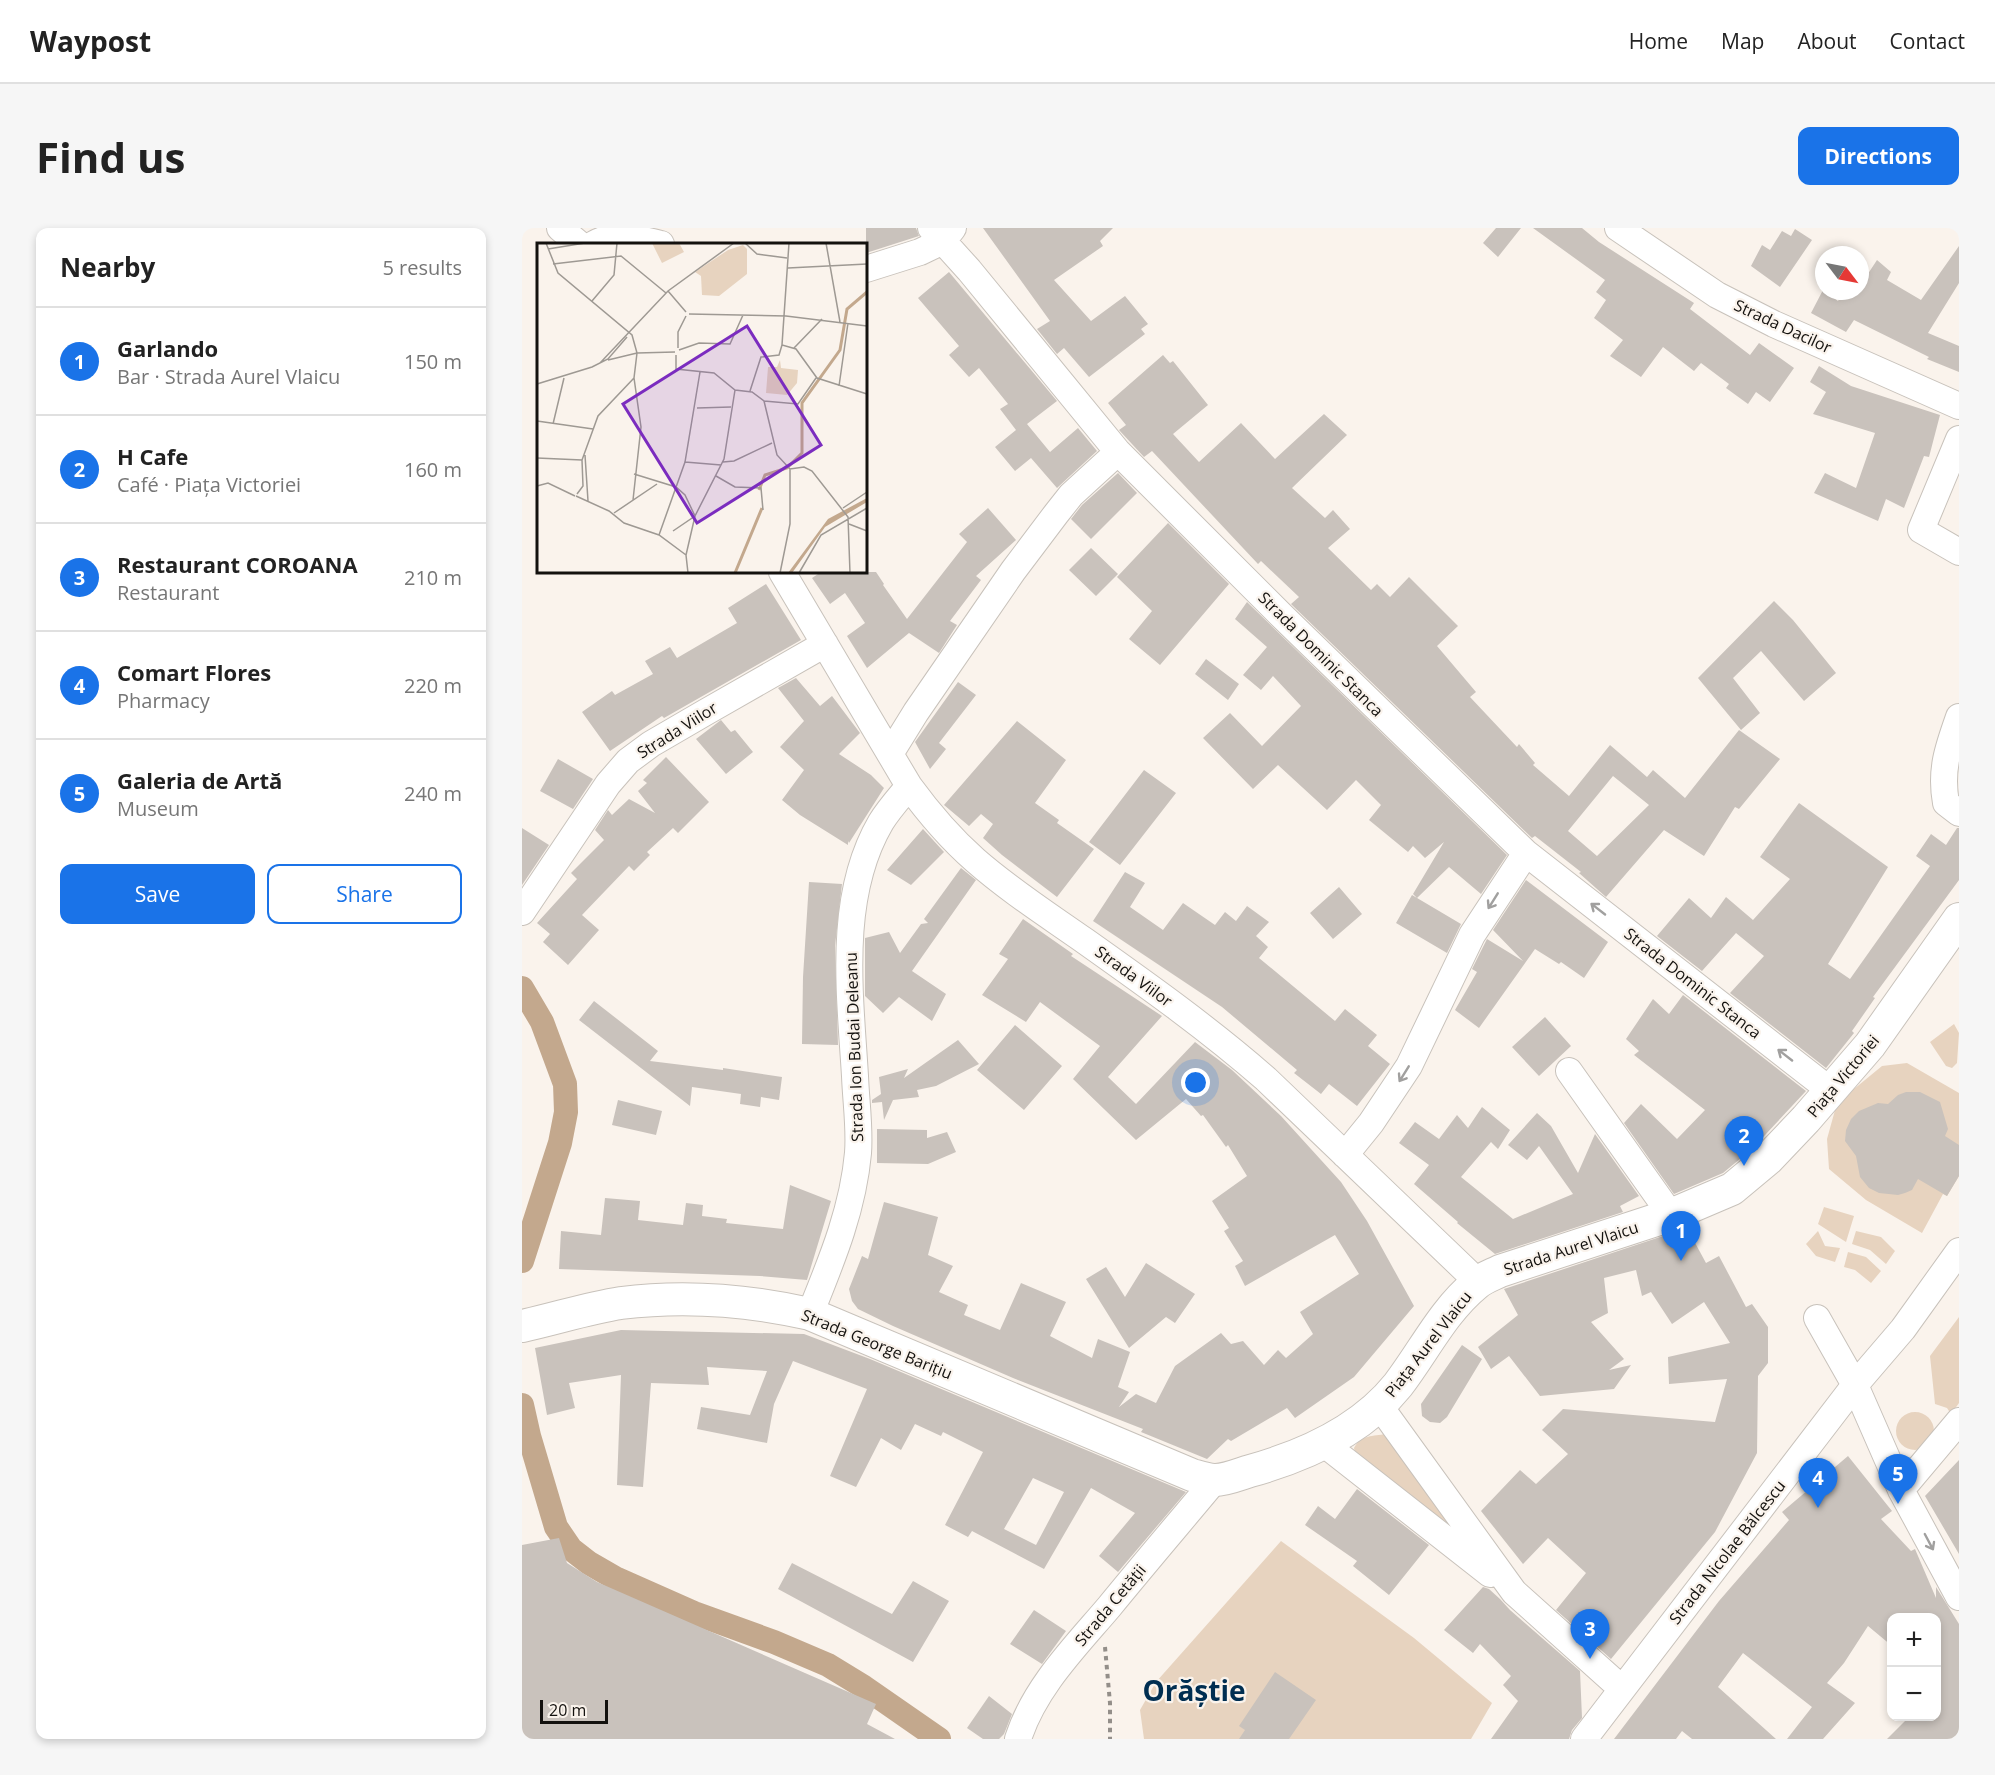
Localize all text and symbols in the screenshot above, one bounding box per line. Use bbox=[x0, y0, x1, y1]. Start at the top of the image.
text: Waypost bbox=[30, 22, 151, 60]
text: Home bbox=[1629, 27, 1688, 55]
text: Map bbox=[1721, 27, 1764, 55]
text: About bbox=[1797, 27, 1857, 55]
text: Contact bbox=[1890, 27, 1965, 55]
button: Directions bbox=[1798, 127, 1959, 185]
text: Find us bbox=[36, 128, 185, 185]
inset map bbox=[537, 243, 867, 573]
north arrow bbox=[1815, 246, 1869, 300]
text: Nearby bbox=[60, 249, 155, 285]
text: 5 results bbox=[382, 254, 462, 281]
street label: Strada Dacilor bbox=[1731, 294, 1836, 358]
text: Garlando bbox=[117, 333, 218, 363]
text: 1 bbox=[74, 348, 85, 375]
text: 150 m bbox=[404, 348, 462, 375]
text: Bar · Strada Aurel Vlaicu bbox=[117, 363, 340, 390]
text: H Cafe bbox=[117, 441, 188, 471]
text: 2 bbox=[74, 456, 85, 483]
text: 160 m bbox=[404, 456, 462, 483]
text: Café · Piața Victoriei bbox=[117, 471, 301, 498]
text: Restaurant COROANA bbox=[117, 549, 358, 579]
text: 3 bbox=[74, 564, 85, 591]
text: 210 m bbox=[404, 564, 462, 591]
text: Restaurant bbox=[117, 579, 219, 606]
street label: Strada Dominic Stanca bbox=[1254, 587, 1388, 721]
text: Comart Flores bbox=[117, 657, 271, 687]
text: 4 bbox=[74, 672, 85, 699]
text: 220 m bbox=[404, 672, 462, 699]
text: Pharmacy bbox=[117, 687, 210, 714]
street label: Strada Viilor bbox=[633, 696, 722, 763]
text: Galeria de Artă bbox=[117, 765, 282, 795]
text: 5 bbox=[74, 780, 85, 807]
text: 240 m bbox=[404, 780, 462, 807]
text: Museum bbox=[117, 795, 199, 822]
button: Save bbox=[60, 864, 255, 924]
button: Share bbox=[267, 864, 462, 924]
one-way arrow bbox=[1487, 892, 1499, 909]
one-way arrow bbox=[1591, 903, 1607, 916]
street label: Strada Dominic Stanca bbox=[1620, 923, 1766, 1043]
street label: Strada Viilor bbox=[1091, 940, 1177, 1012]
street label: Strada Ion Budai Deleanu bbox=[840, 952, 868, 1142]
street label: Piața Victoriei bbox=[1802, 1030, 1884, 1122]
one-way arrow bbox=[1778, 1048, 1794, 1061]
one-way arrow bbox=[1397, 1065, 1409, 1082]
your location bbox=[1181, 1068, 1210, 1097]
pin: 2 bbox=[1724, 1116, 1764, 1166]
pin: 1 bbox=[1662, 1212, 1700, 1261]
street label: Strada Aurel Vlaicu bbox=[1501, 1216, 1641, 1280]
street label: Piața Aurel Vlaicu bbox=[1380, 1286, 1476, 1402]
street label: Strada George Barițiu bbox=[798, 1304, 956, 1384]
pin: 5 bbox=[1878, 1454, 1918, 1504]
pin: 4 bbox=[1798, 1458, 1838, 1508]
street label: Strada Nicolae Bălcescu bbox=[1664, 1475, 1790, 1629]
one-way arrow bbox=[1924, 1532, 1935, 1550]
street label: Strada Cetății bbox=[1069, 1560, 1151, 1650]
pin: 3 bbox=[1570, 1610, 1610, 1659]
map controls bbox=[1887, 1613, 1941, 1721]
button: + bbox=[1887, 1613, 1941, 1667]
button: − bbox=[1887, 1667, 1941, 1721]
district label: Orăștie bbox=[1142, 1671, 1246, 1709]
scale bar bbox=[540, 1697, 608, 1724]
text: 20 m bbox=[549, 1699, 586, 1721]

